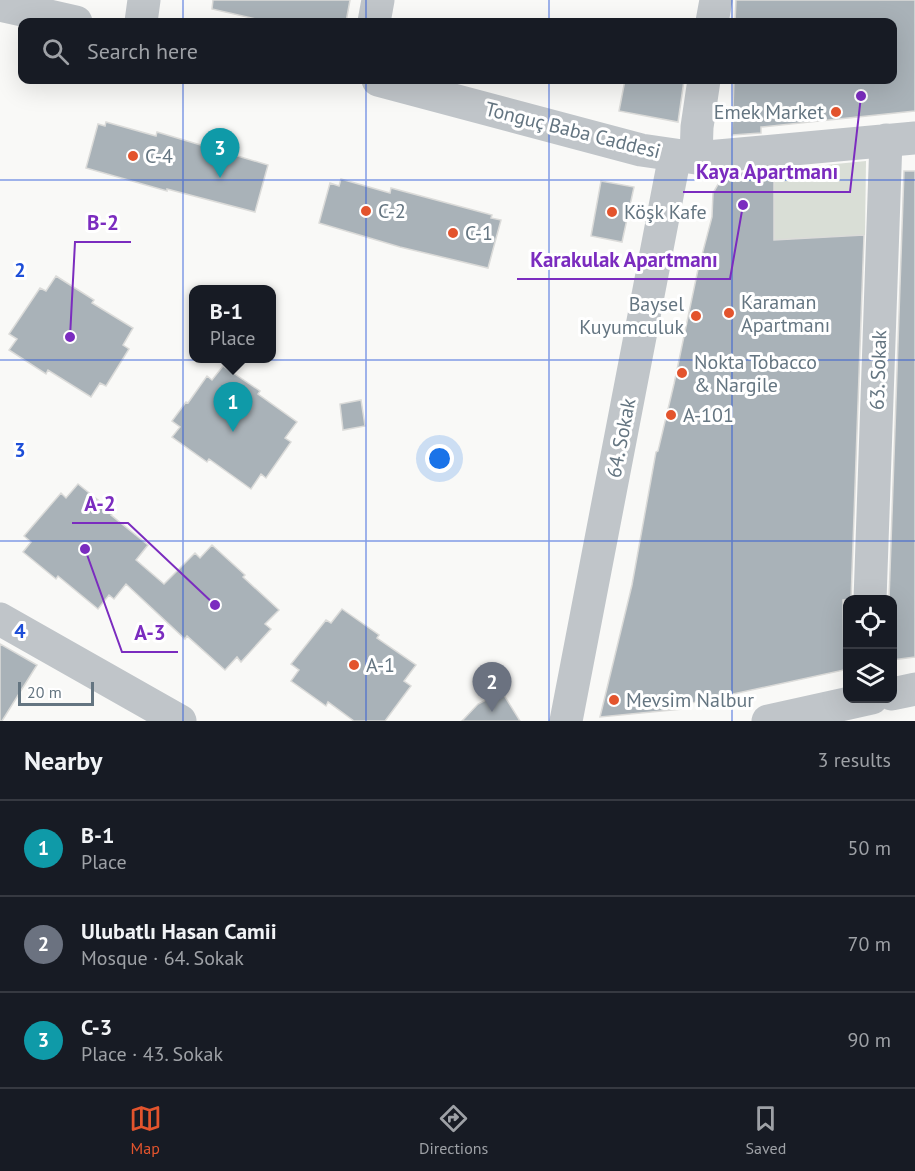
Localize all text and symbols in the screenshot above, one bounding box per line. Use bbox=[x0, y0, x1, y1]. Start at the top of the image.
search box bbox=[18, 18, 897, 84]
icon: search bbox=[39, 35, 72, 68]
text: Search here bbox=[87, 37, 198, 65]
street label: Tonguç Baba Caddesi bbox=[483, 96, 663, 164]
place label: Emek Market bbox=[714, 99, 824, 125]
marker: Emek Market bbox=[829, 105, 843, 119]
pin: 3 bbox=[200, 128, 240, 178]
place label: C-4 bbox=[145, 143, 173, 169]
marker: C-4 bbox=[126, 149, 140, 163]
callout: Kaya Apartmanı bbox=[683, 153, 850, 192]
text: Kaya Apartmanı bbox=[696, 158, 838, 185]
place label: C-2 bbox=[378, 198, 406, 224]
place label: Köşk Kafe bbox=[624, 199, 707, 225]
callout: B-2 bbox=[75, 203, 131, 242]
marker: C-2 bbox=[359, 204, 373, 218]
marker: Köşk Kafe bbox=[605, 205, 619, 219]
text: B-2 bbox=[87, 209, 119, 236]
place label: C-1 bbox=[465, 220, 493, 246]
marker: C-1 bbox=[446, 226, 460, 240]
callout: Karakulak Apartmanı bbox=[517, 240, 730, 279]
text: Karakulak Apartmanı bbox=[530, 246, 718, 273]
text: 2 bbox=[14, 257, 26, 283]
popup bbox=[189, 285, 276, 363]
place label: Karaman Apartmanı bbox=[741, 289, 830, 338]
place label: Baysel Kuyumculuk bbox=[579, 291, 684, 340]
text: B-1 bbox=[210, 297, 243, 325]
marker: Karaman Apartmanı bbox=[722, 306, 736, 320]
marker: Baysel Kuyumculuk bbox=[689, 309, 703, 323]
text: Place bbox=[210, 325, 255, 351]
street label: 63. Sokak bbox=[864, 329, 892, 411]
place label: Nokta Tobacco & Nargile bbox=[694, 349, 817, 398]
marker: Nokta Tobacco & Nargile bbox=[675, 366, 689, 380]
pin: 1 bbox=[214, 382, 252, 432]
street label: 64. Sokak bbox=[601, 396, 642, 480]
place label: A-101 bbox=[683, 402, 734, 428]
marker: A-101 bbox=[664, 408, 678, 422]
text: 3 bbox=[14, 437, 26, 463]
your location bbox=[425, 444, 454, 473]
callout: A-2 bbox=[72, 484, 128, 523]
text: A-2 bbox=[84, 490, 116, 517]
map controls bbox=[843, 595, 897, 703]
button: locate bbox=[843, 595, 897, 649]
callout: A-3 bbox=[122, 613, 178, 652]
text: 4 bbox=[14, 618, 26, 644]
text: A-3 bbox=[134, 619, 166, 646]
button: layers bbox=[843, 649, 897, 703]
place label: A-1 bbox=[366, 652, 395, 678]
marker: A-1 bbox=[347, 658, 361, 672]
pin: 2 bbox=[472, 662, 512, 712]
scale bar bbox=[18, 679, 94, 706]
text: 20 m bbox=[27, 682, 62, 702]
place label: Mevsim Nalbur bbox=[626, 687, 754, 713]
marker: Mevsim Nalbur bbox=[607, 693, 621, 707]
text: Nearby bbox=[24, 744, 102, 777]
text: 3 results bbox=[818, 747, 891, 773]
text: B-1 bbox=[81, 821, 114, 849]
text: 1 bbox=[38, 835, 49, 861]
text: 50 m bbox=[848, 835, 891, 861]
text: Place bbox=[81, 849, 127, 875]
text: Ulubatlı Hasan Camii bbox=[81, 917, 277, 945]
text: 2 bbox=[38, 931, 49, 957]
text: 70 m bbox=[848, 931, 891, 957]
text: Mosque · 64. Sokak bbox=[81, 945, 244, 971]
text: C-3 bbox=[81, 1013, 112, 1041]
text: 3 bbox=[38, 1027, 49, 1053]
text: 90 m bbox=[848, 1027, 891, 1053]
text: Place · 43. Sokak bbox=[81, 1041, 223, 1067]
tab: Map bbox=[129, 1102, 162, 1158]
tab: Directions bbox=[419, 1102, 488, 1158]
tab: Saved bbox=[746, 1102, 786, 1158]

